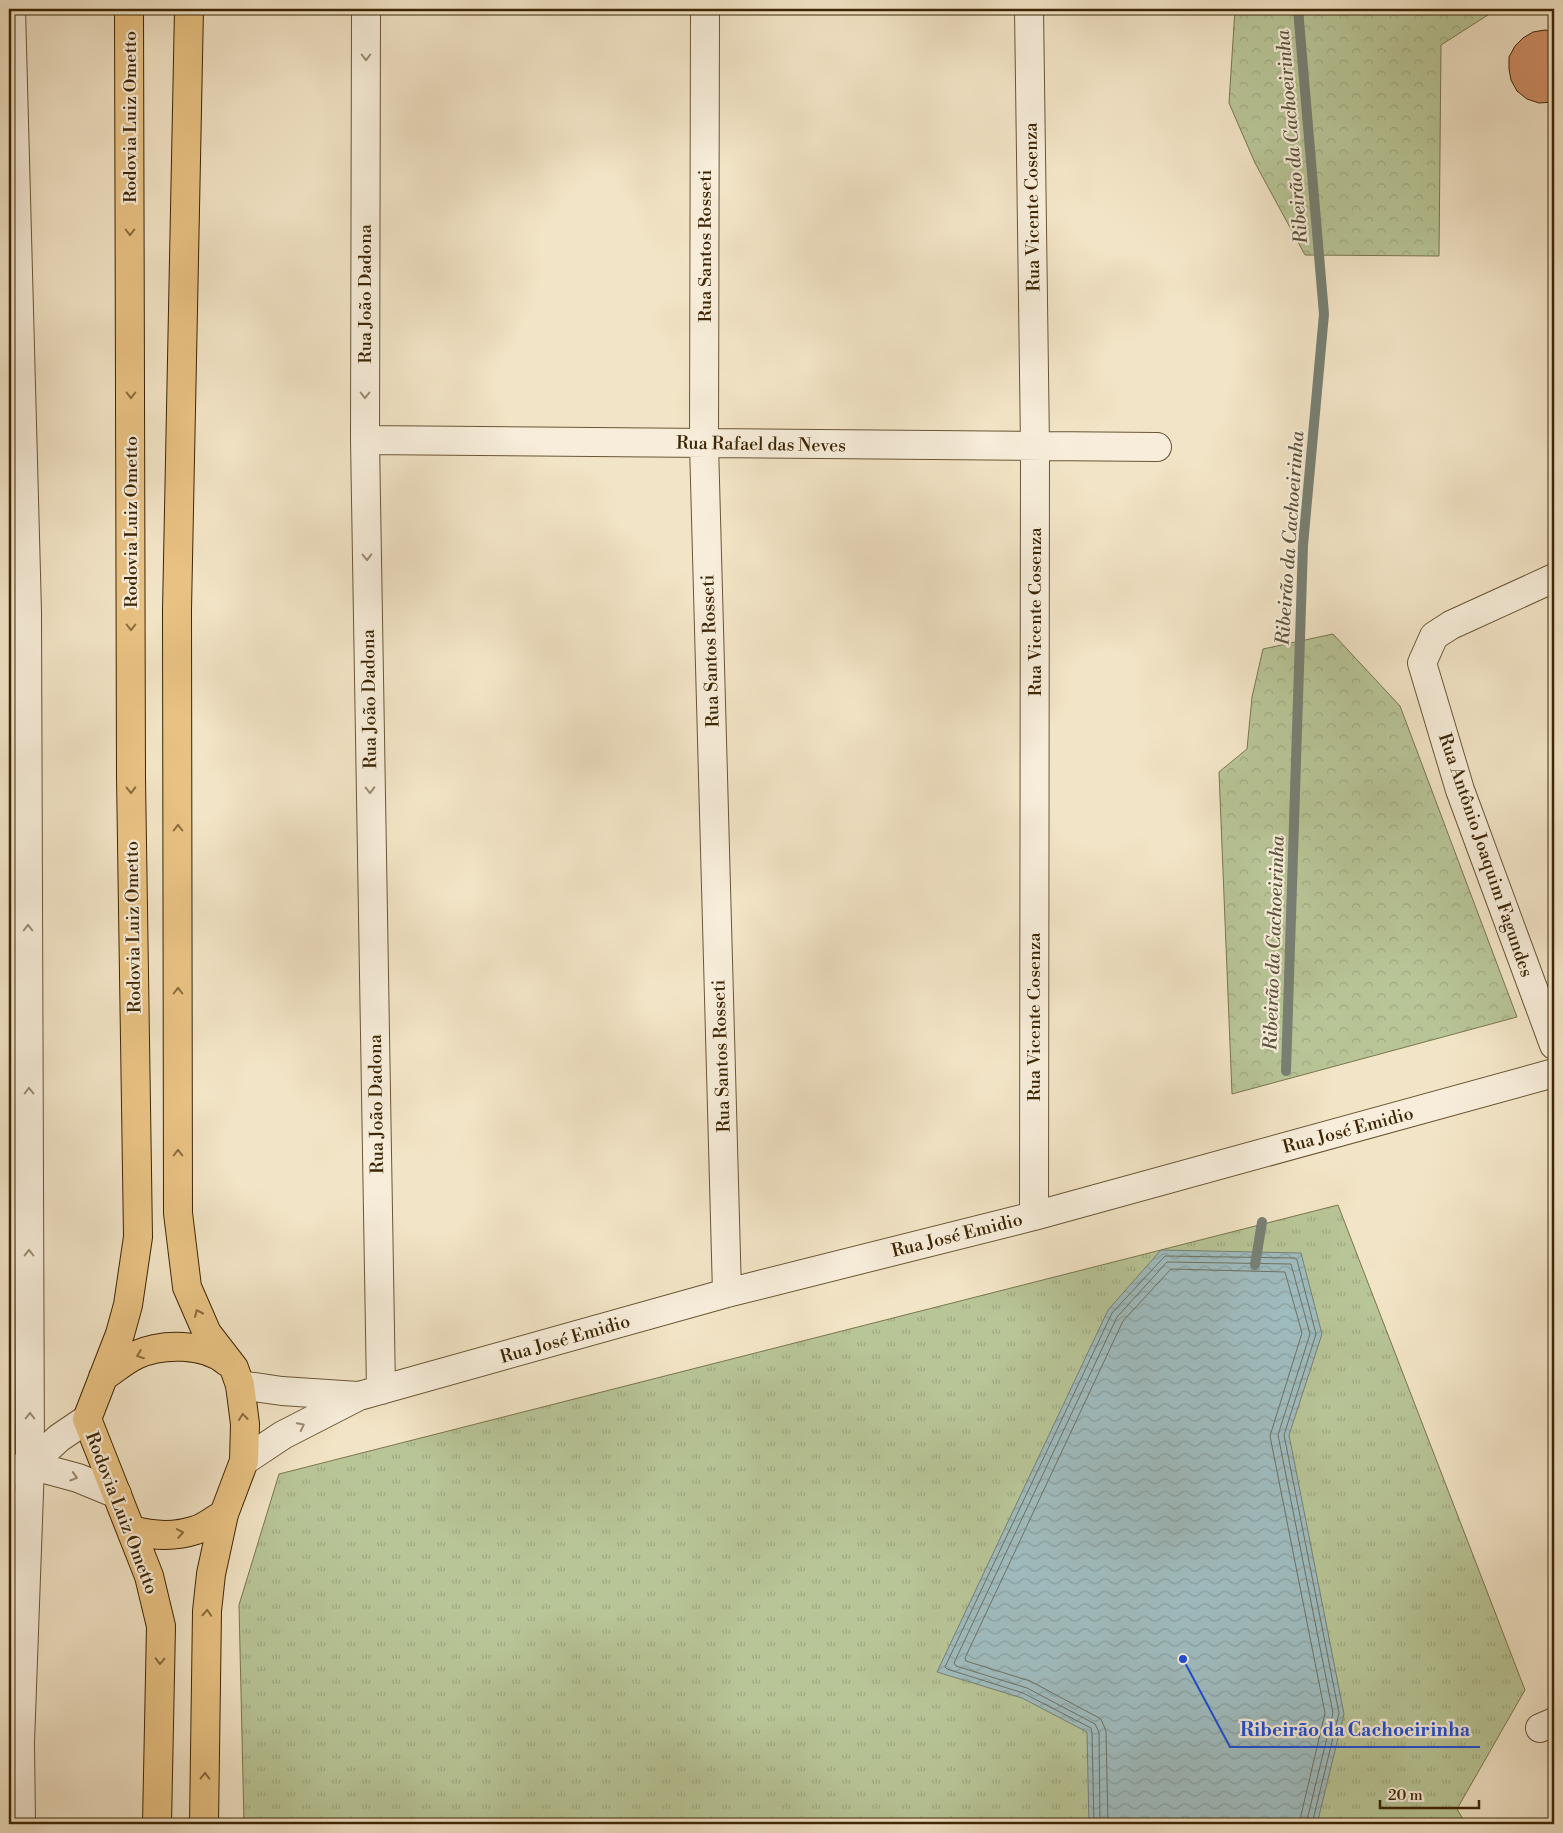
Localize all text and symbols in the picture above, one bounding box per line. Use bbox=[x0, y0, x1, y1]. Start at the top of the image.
water label: Ribeirão da Cachoeirinha bbox=[1271, 29, 1313, 246]
street label: Rodovia Luiz Ometto bbox=[119, 31, 142, 203]
one-way arrow bbox=[361, 54, 371, 62]
street label: Rua Vicente Cosenza bbox=[1020, 121, 1045, 292]
street label: Rua Santos Rosseti bbox=[694, 169, 717, 323]
street label: Rua João Dadona bbox=[354, 223, 377, 364]
one-way arrow bbox=[125, 229, 135, 237]
one-way arrow bbox=[126, 392, 136, 399]
one-way arrow bbox=[360, 392, 370, 399]
water label: Ribeirão da Cachoeirinha bbox=[1270, 430, 1309, 647]
street label: Rua Rafael das Neves bbox=[676, 432, 846, 457]
street label: Rodovia Luiz Ometto bbox=[120, 436, 143, 608]
street label: Rua Vicente Cosenza bbox=[1024, 527, 1047, 697]
one-way arrow bbox=[361, 554, 372, 562]
street label: Rua Santos Rosseti bbox=[696, 574, 725, 728]
one-way arrow bbox=[126, 624, 136, 632]
street label: Rua João Dadona bbox=[357, 628, 382, 769]
street label: Rua Antônio Joaquim Fagundes bbox=[1433, 730, 1538, 980]
one-way arrow bbox=[126, 786, 136, 794]
one-way arrow bbox=[365, 786, 376, 794]
one-way arrow bbox=[173, 824, 183, 832]
water label: Ribeirão da Cachoeirinha bbox=[1258, 835, 1290, 1052]
street label: Rodovia Luiz Ometto bbox=[120, 841, 147, 1013]
one-way arrow bbox=[23, 924, 33, 932]
street label: Rua Vicente Cosenza bbox=[1023, 932, 1046, 1102]
street label: Rua Santos Rosseti bbox=[707, 979, 736, 1133]
one-way arrow bbox=[173, 986, 183, 994]
street label: Rua João Dadona bbox=[364, 1033, 389, 1174]
one-way arrow bbox=[24, 1087, 34, 1094]
street label: Rua José Emidio bbox=[1280, 1102, 1416, 1159]
one-way arrow bbox=[173, 1149, 183, 1156]
street label: Rua José Emidio bbox=[889, 1208, 1025, 1263]
one-way arrow bbox=[24, 1249, 34, 1257]
one-way arrow bbox=[194, 1309, 205, 1318]
street label: Rua José Emidio bbox=[497, 1310, 633, 1369]
one-way arrow bbox=[136, 1349, 145, 1359]
one-way arrow bbox=[25, 1412, 35, 1420]
one-way arrow bbox=[239, 1412, 249, 1421]
one-way arrow bbox=[295, 1422, 304, 1432]
street label: Rodovia Luiz Ometto bbox=[80, 1429, 163, 1598]
one-way arrow bbox=[69, 1472, 78, 1482]
one-way arrow bbox=[176, 1529, 184, 1539]
one-way arrow bbox=[202, 1609, 213, 1617]
one-way arrow bbox=[155, 1658, 165, 1666]
callout: Ribeirão da Cachoeirinha bbox=[1230, 1713, 1480, 1747]
text: Ribeirão da Cachoeirinha bbox=[1240, 1718, 1471, 1742]
one-way arrow bbox=[200, 1771, 210, 1779]
scale bar bbox=[1380, 1778, 1479, 1810]
text: 20 m bbox=[1388, 1786, 1423, 1805]

